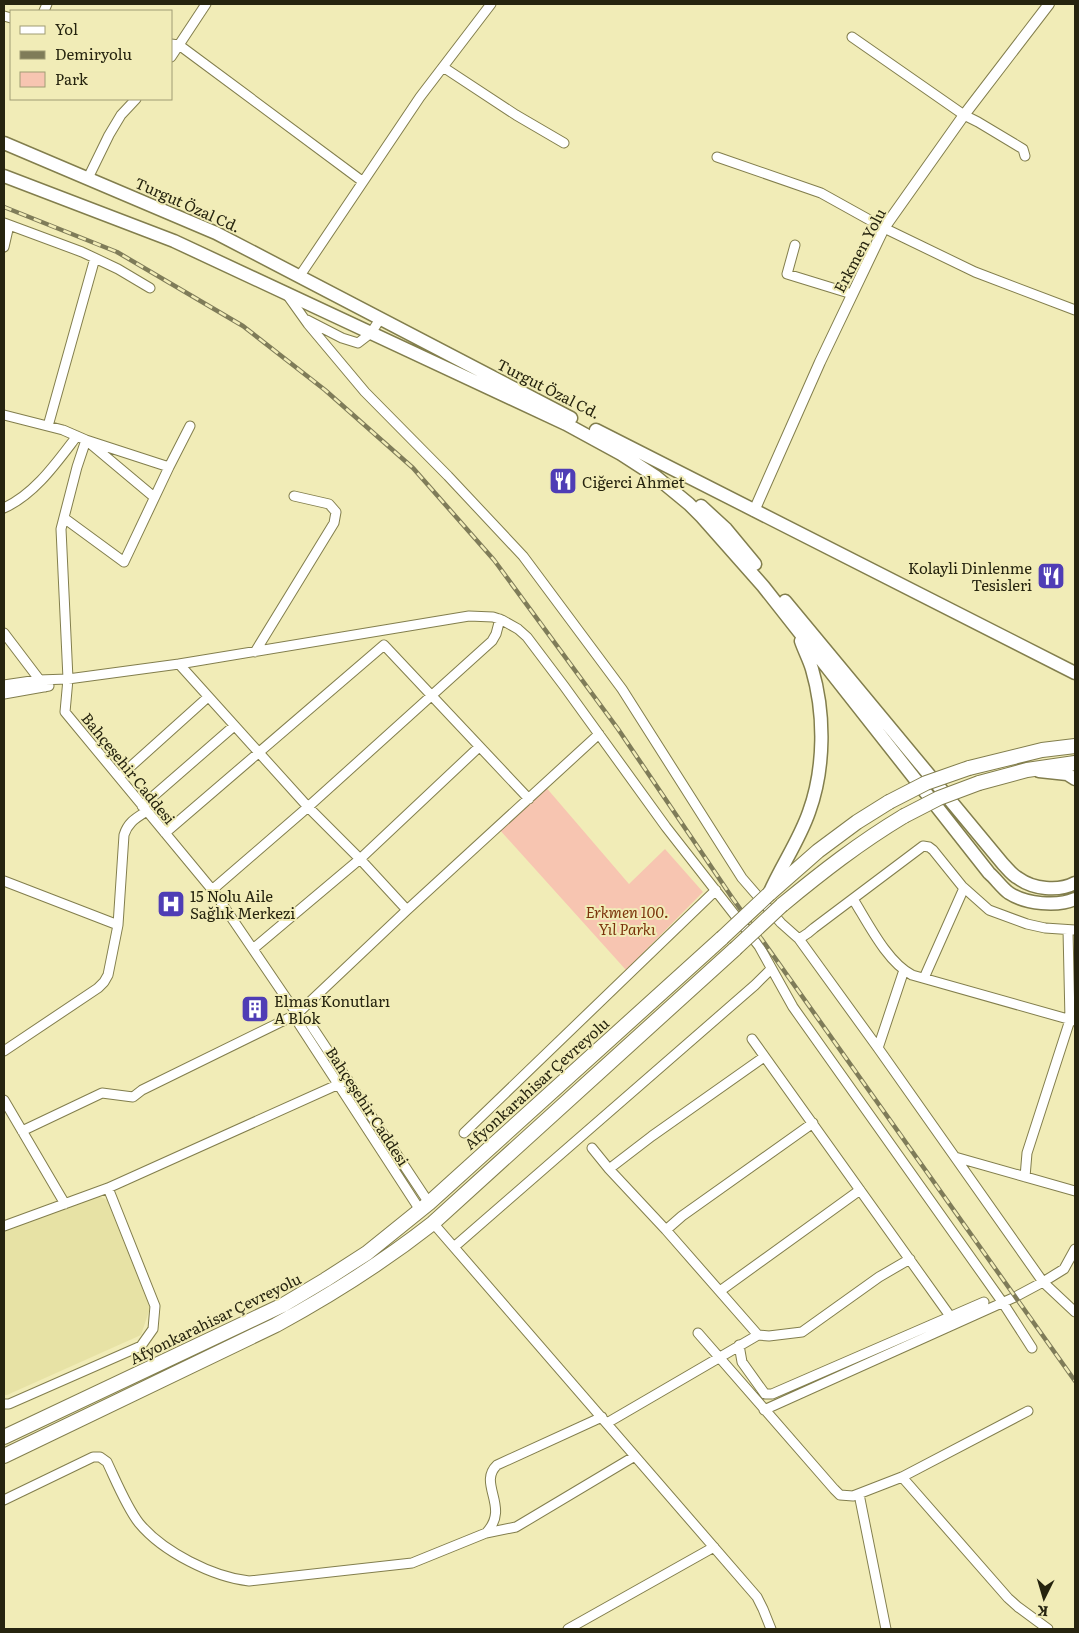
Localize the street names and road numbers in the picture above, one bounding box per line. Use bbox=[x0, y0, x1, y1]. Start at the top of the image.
street label: Turgut Özal Cd. bbox=[132, 170, 244, 238]
street label: Erkmen Yolu bbox=[827, 203, 891, 296]
street label: Turgut Özal Cd. bbox=[493, 352, 605, 424]
street label: Bahçeşehir Caddesi bbox=[77, 707, 181, 829]
street label: Afyonkarahisar Çevreyolu bbox=[458, 1011, 614, 1155]
street label: Bahçeşehir Caddesi bbox=[321, 1042, 415, 1170]
street label: Afyonkarahisar Çevreyolu bbox=[125, 1266, 305, 1370]

